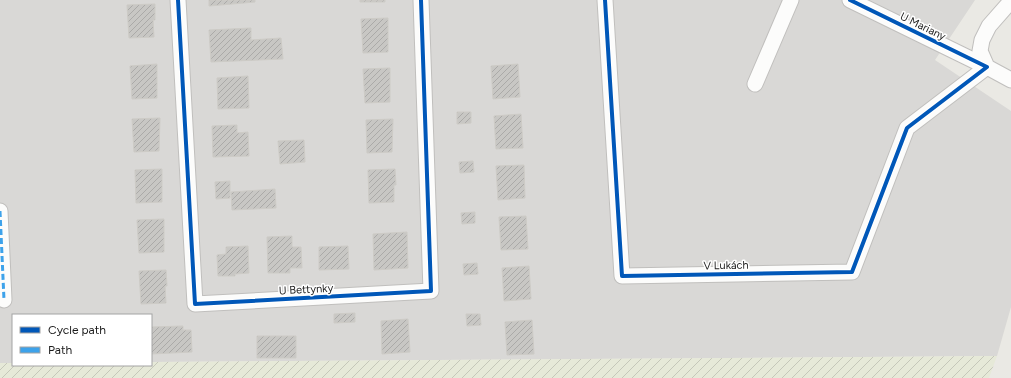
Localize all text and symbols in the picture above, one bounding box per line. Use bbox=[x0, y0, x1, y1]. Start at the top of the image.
street label: U Mariany bbox=[898, 10, 948, 43]
street label: V Lukách bbox=[703, 259, 749, 272]
street label: U Bettynky bbox=[278, 282, 334, 297]
legend bbox=[12, 314, 152, 366]
text: Cycle path bbox=[48, 323, 106, 337]
text: Path bbox=[48, 343, 72, 357]

